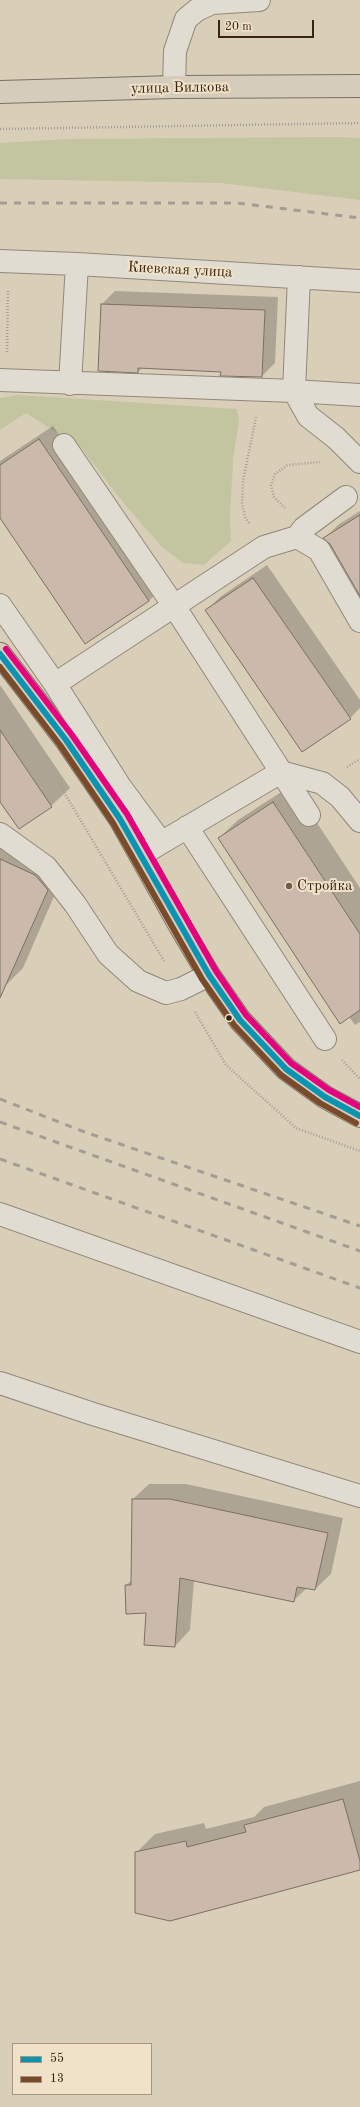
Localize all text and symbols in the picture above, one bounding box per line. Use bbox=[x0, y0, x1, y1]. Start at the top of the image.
scale bar bbox=[220, 12, 316, 38]
text: 20 m bbox=[225, 21, 252, 33]
street label: улица Вилкова bbox=[131, 78, 229, 98]
street label: Киевская улица bbox=[127, 258, 233, 282]
place label: Стройка bbox=[297, 877, 352, 895]
marker: Стройка bbox=[284, 881, 294, 891]
unlabelled marker bbox=[224, 1013, 234, 1023]
legend bbox=[12, 2043, 152, 2095]
text: 55 bbox=[50, 2053, 64, 2065]
text: 13 bbox=[50, 2073, 64, 2085]

